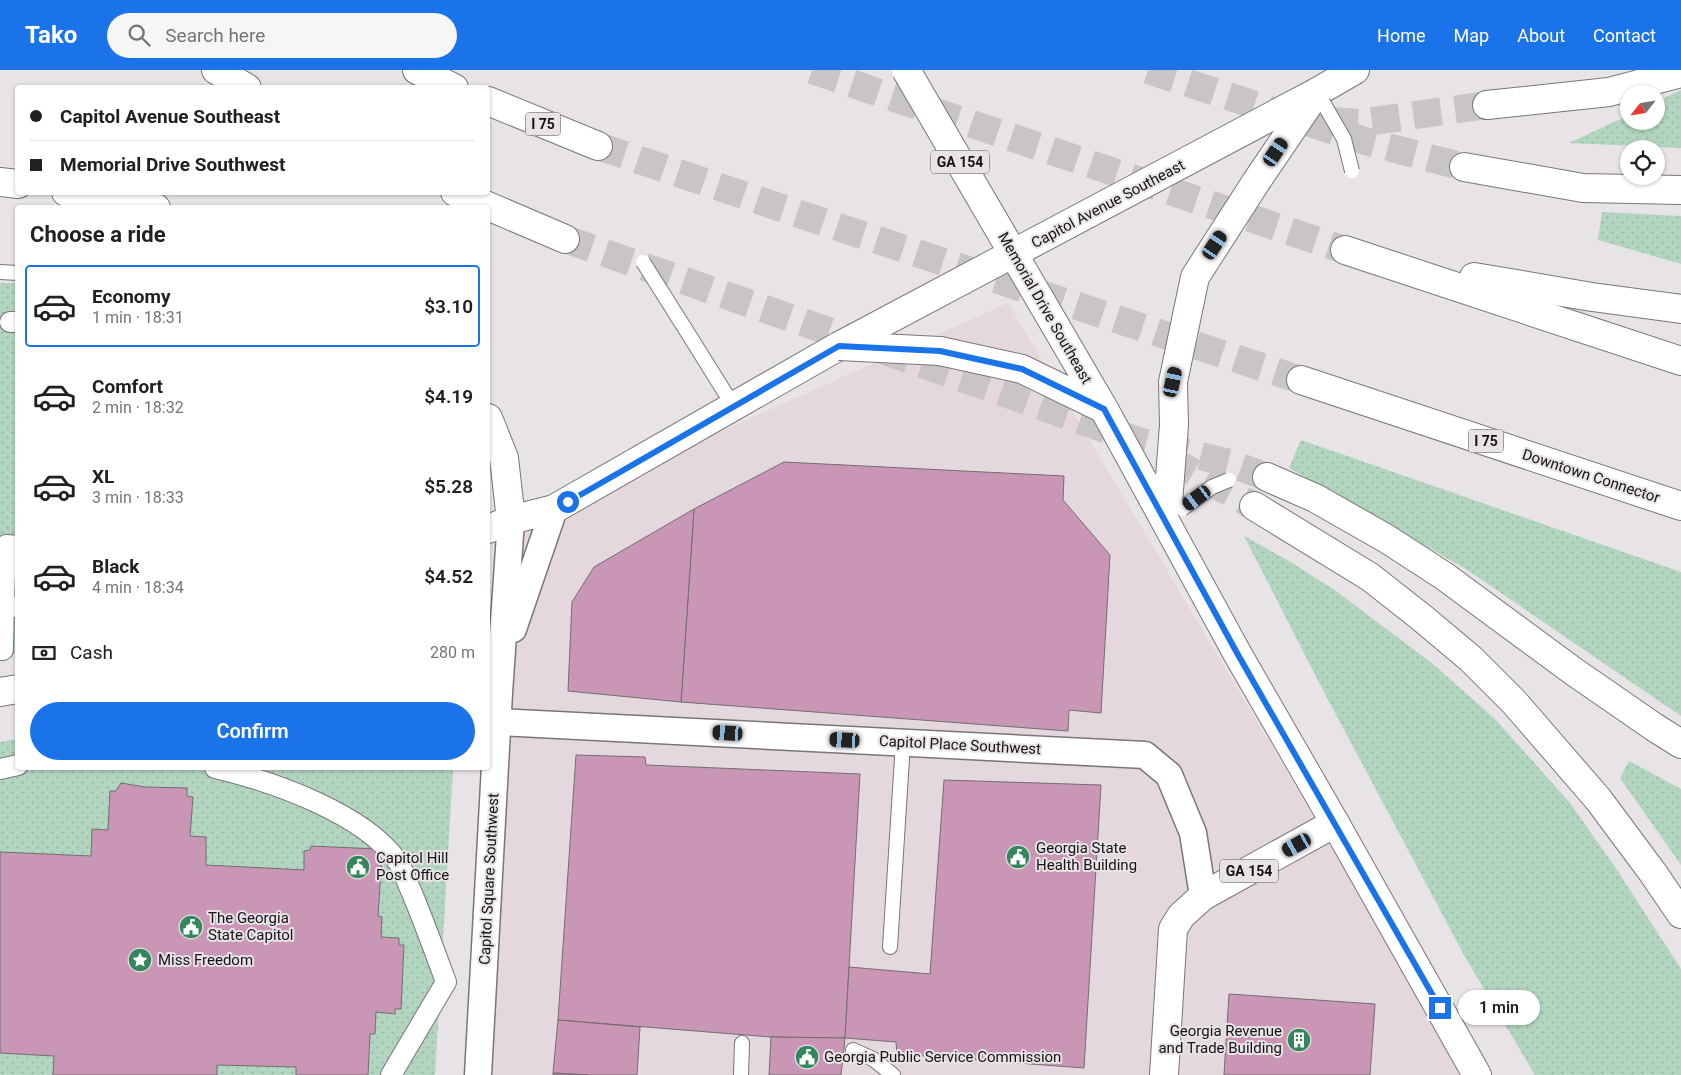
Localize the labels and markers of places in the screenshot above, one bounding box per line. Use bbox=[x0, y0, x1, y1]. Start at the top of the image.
place label: Georgia State Health Building bbox=[1036, 839, 1137, 874]
public building icon: Georgia State Health Building bbox=[1005, 844, 1031, 870]
place label: Capitol Hill Post Office bbox=[376, 849, 449, 884]
public building icon: Capitol Hill Post Office bbox=[345, 854, 371, 880]
place label: The Georgia State Capitol bbox=[208, 909, 294, 944]
public building icon: The Georgia State Capitol bbox=[178, 914, 204, 940]
place icon: Miss Freedom bbox=[127, 947, 153, 973]
place label: Miss Freedom bbox=[158, 951, 253, 969]
place label: Georgia Revenue and Trade Building bbox=[1158, 1022, 1282, 1057]
building icon: Georgia Revenue and Trade Building bbox=[1286, 1027, 1312, 1053]
public building icon: Georgia Public Service Commission bbox=[794, 1044, 820, 1070]
place label: Georgia Public Service Commission bbox=[824, 1048, 1061, 1066]

